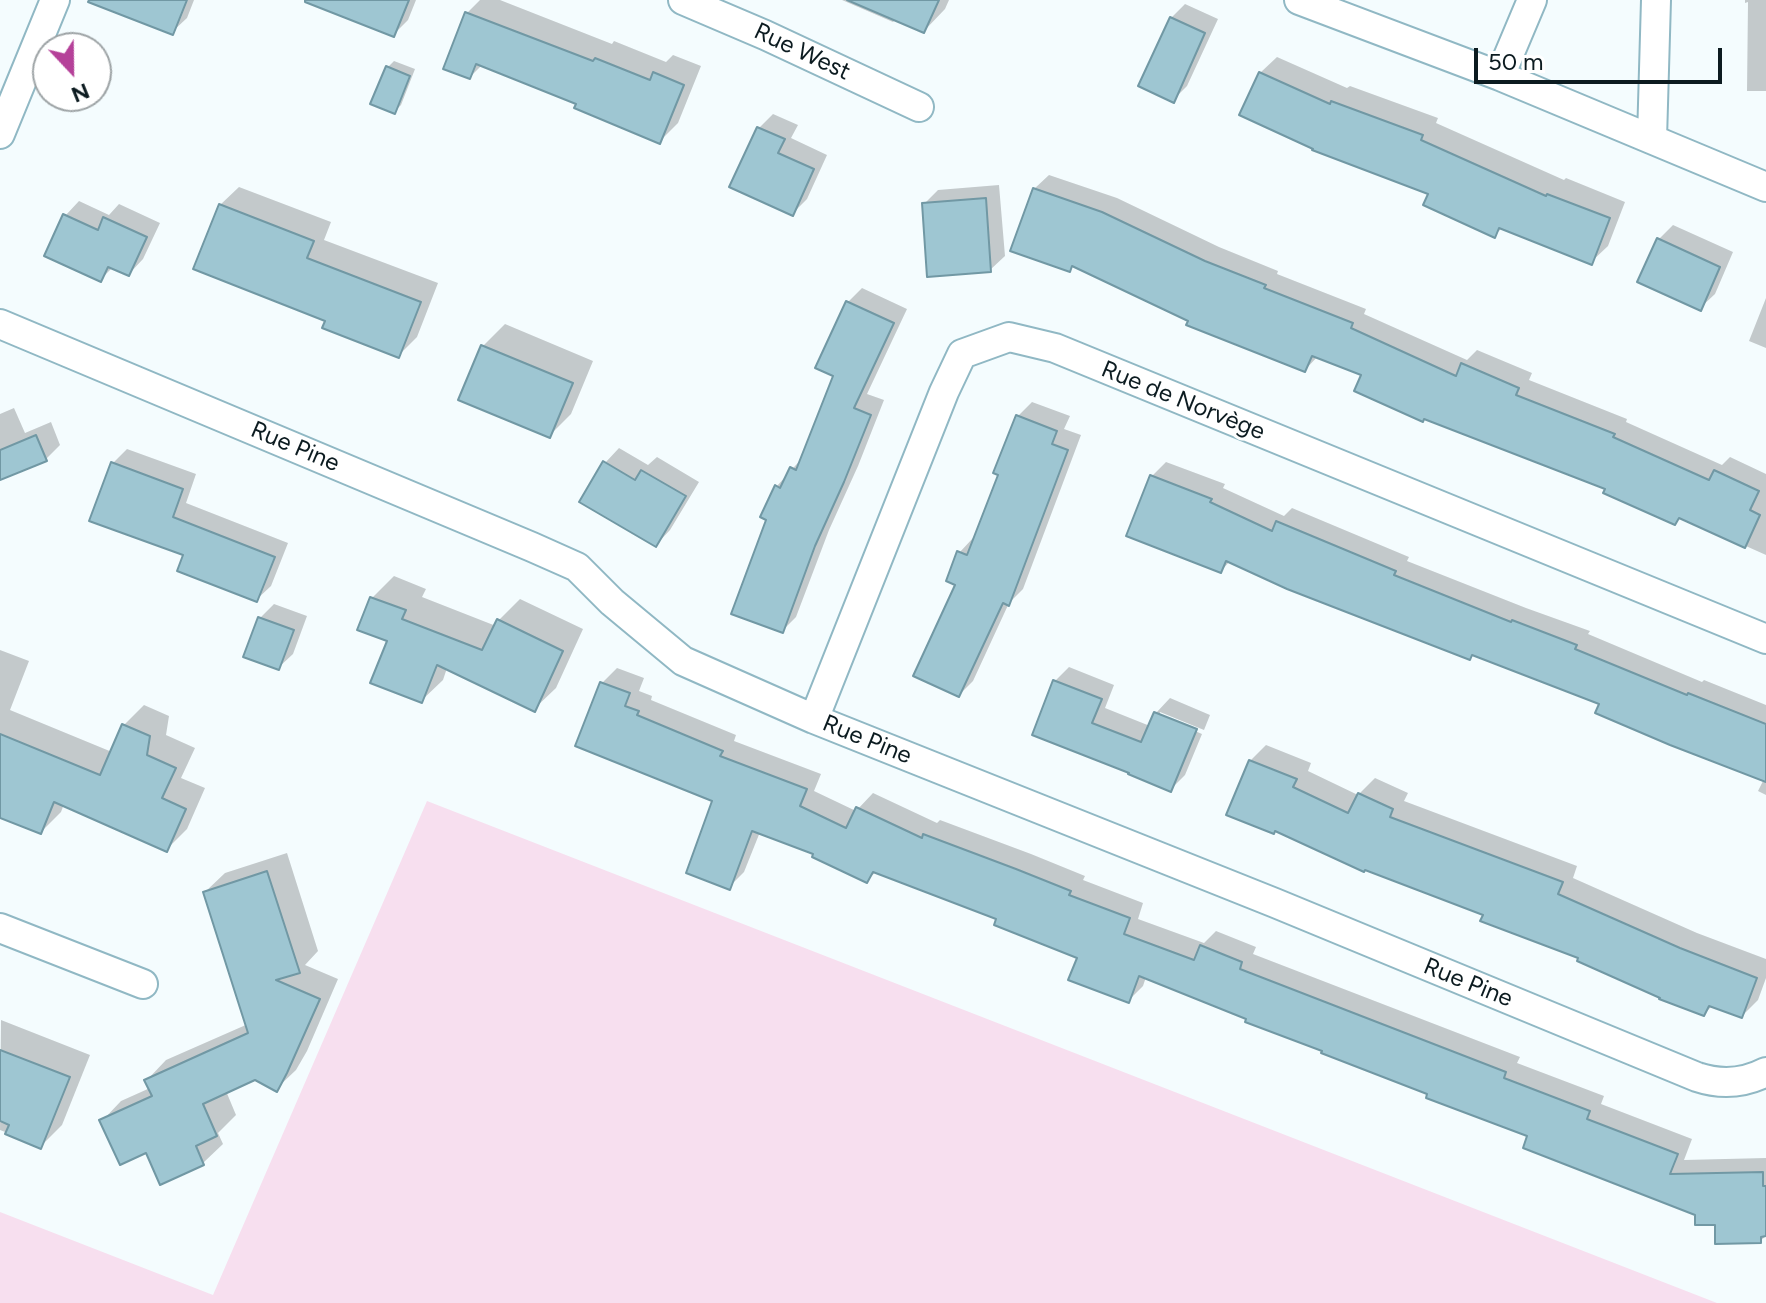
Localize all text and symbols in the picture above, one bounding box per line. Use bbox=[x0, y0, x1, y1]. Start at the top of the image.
street label: Rue West bbox=[749, 17, 855, 87]
north arrow bbox=[32, 32, 112, 112]
scale bar bbox=[1478, 32, 1726, 82]
text: 50 m bbox=[1488, 47, 1544, 76]
text: N bbox=[67, 77, 93, 109]
street label: Rue de Norvège bbox=[1097, 355, 1269, 447]
street label: Rue Pine bbox=[246, 415, 344, 479]
street label: Rue Pine bbox=[818, 709, 916, 771]
street label: Rue Pine bbox=[1419, 952, 1517, 1014]

